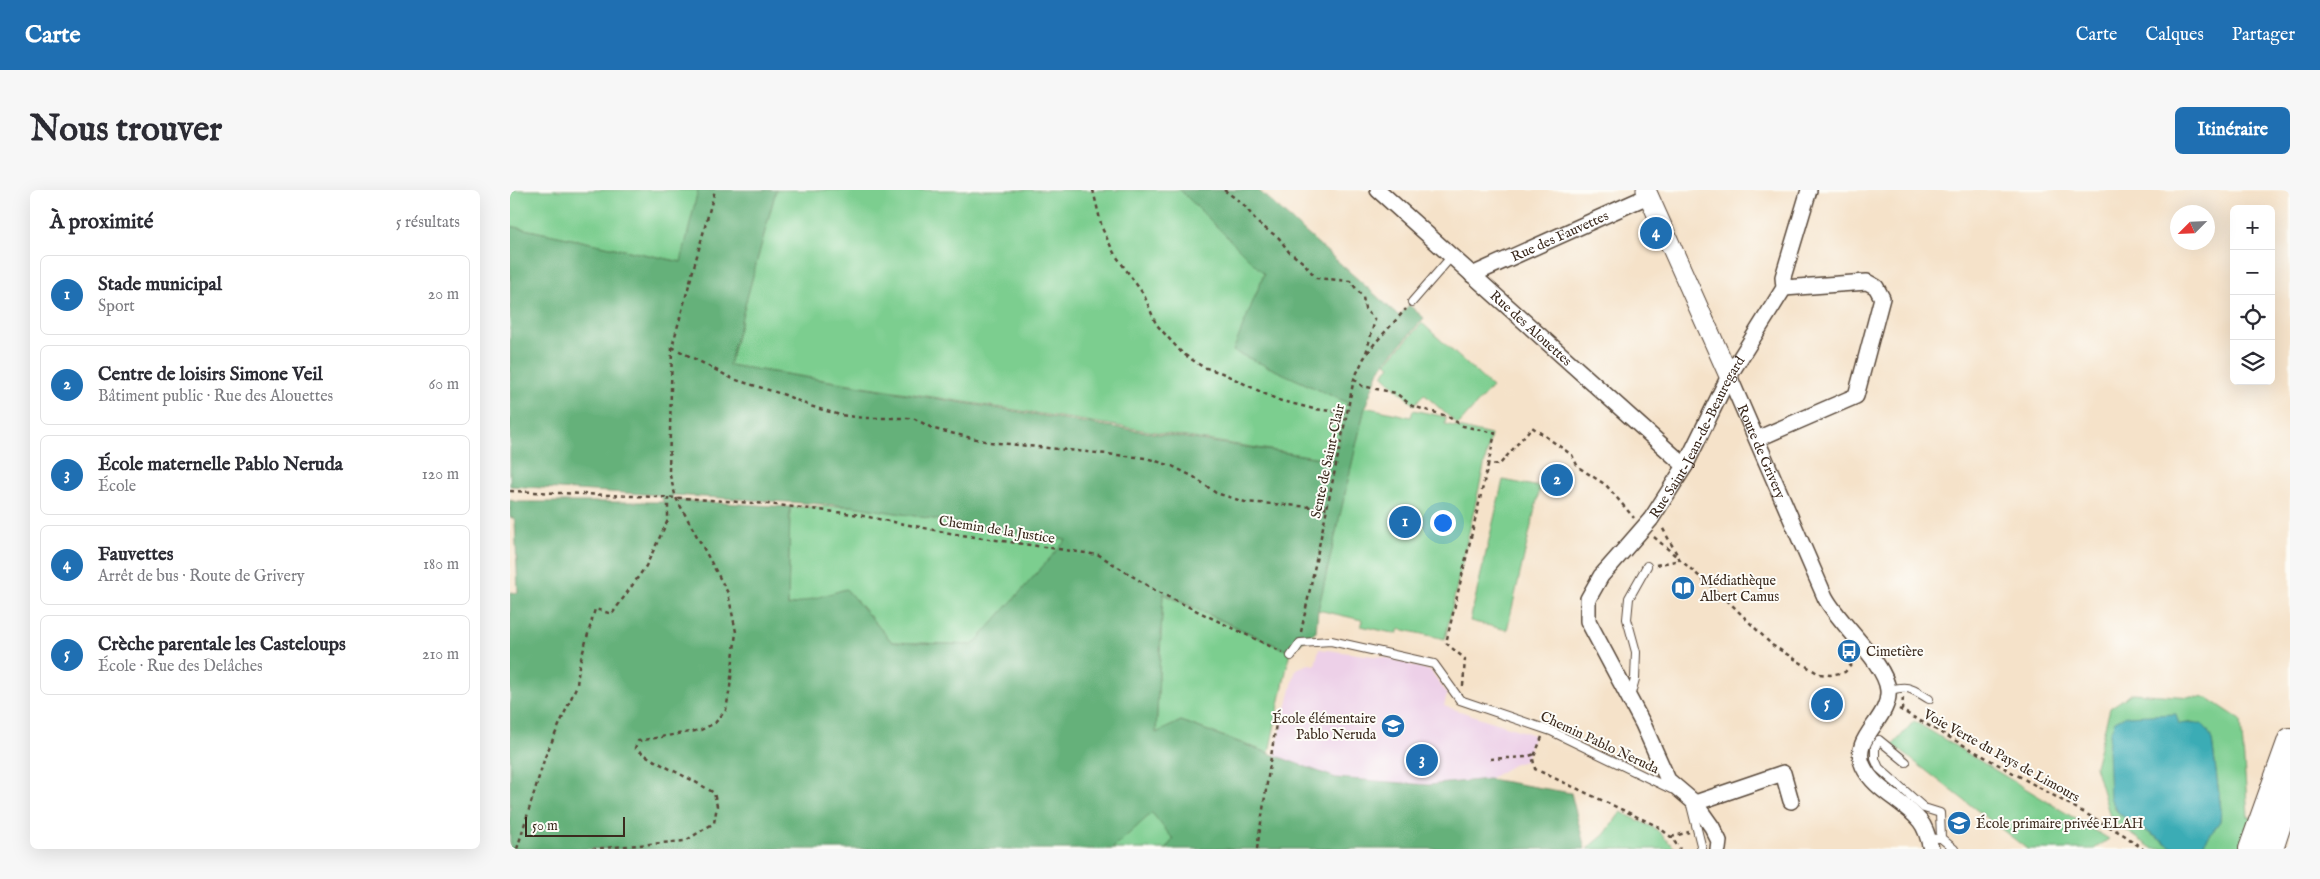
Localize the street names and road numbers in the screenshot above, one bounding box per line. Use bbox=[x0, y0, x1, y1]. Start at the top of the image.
street label: Rue des Fauvettes bbox=[1508, 207, 1612, 266]
street label: Rue des Alouettes bbox=[1486, 287, 1576, 370]
street label: Rue Saint-Jean-de-Beauregard bbox=[1646, 353, 1749, 522]
street label: Sente de Saint-Clair bbox=[1307, 402, 1349, 520]
street label: Route de Grivery bbox=[1732, 402, 1789, 502]
street label: Chemin de la Justice bbox=[938, 512, 1057, 548]
street label: Voie Verte du Pays de Limours bbox=[1919, 705, 2083, 806]
street label: Chemin Pablo Neruda bbox=[1537, 708, 1663, 779]

